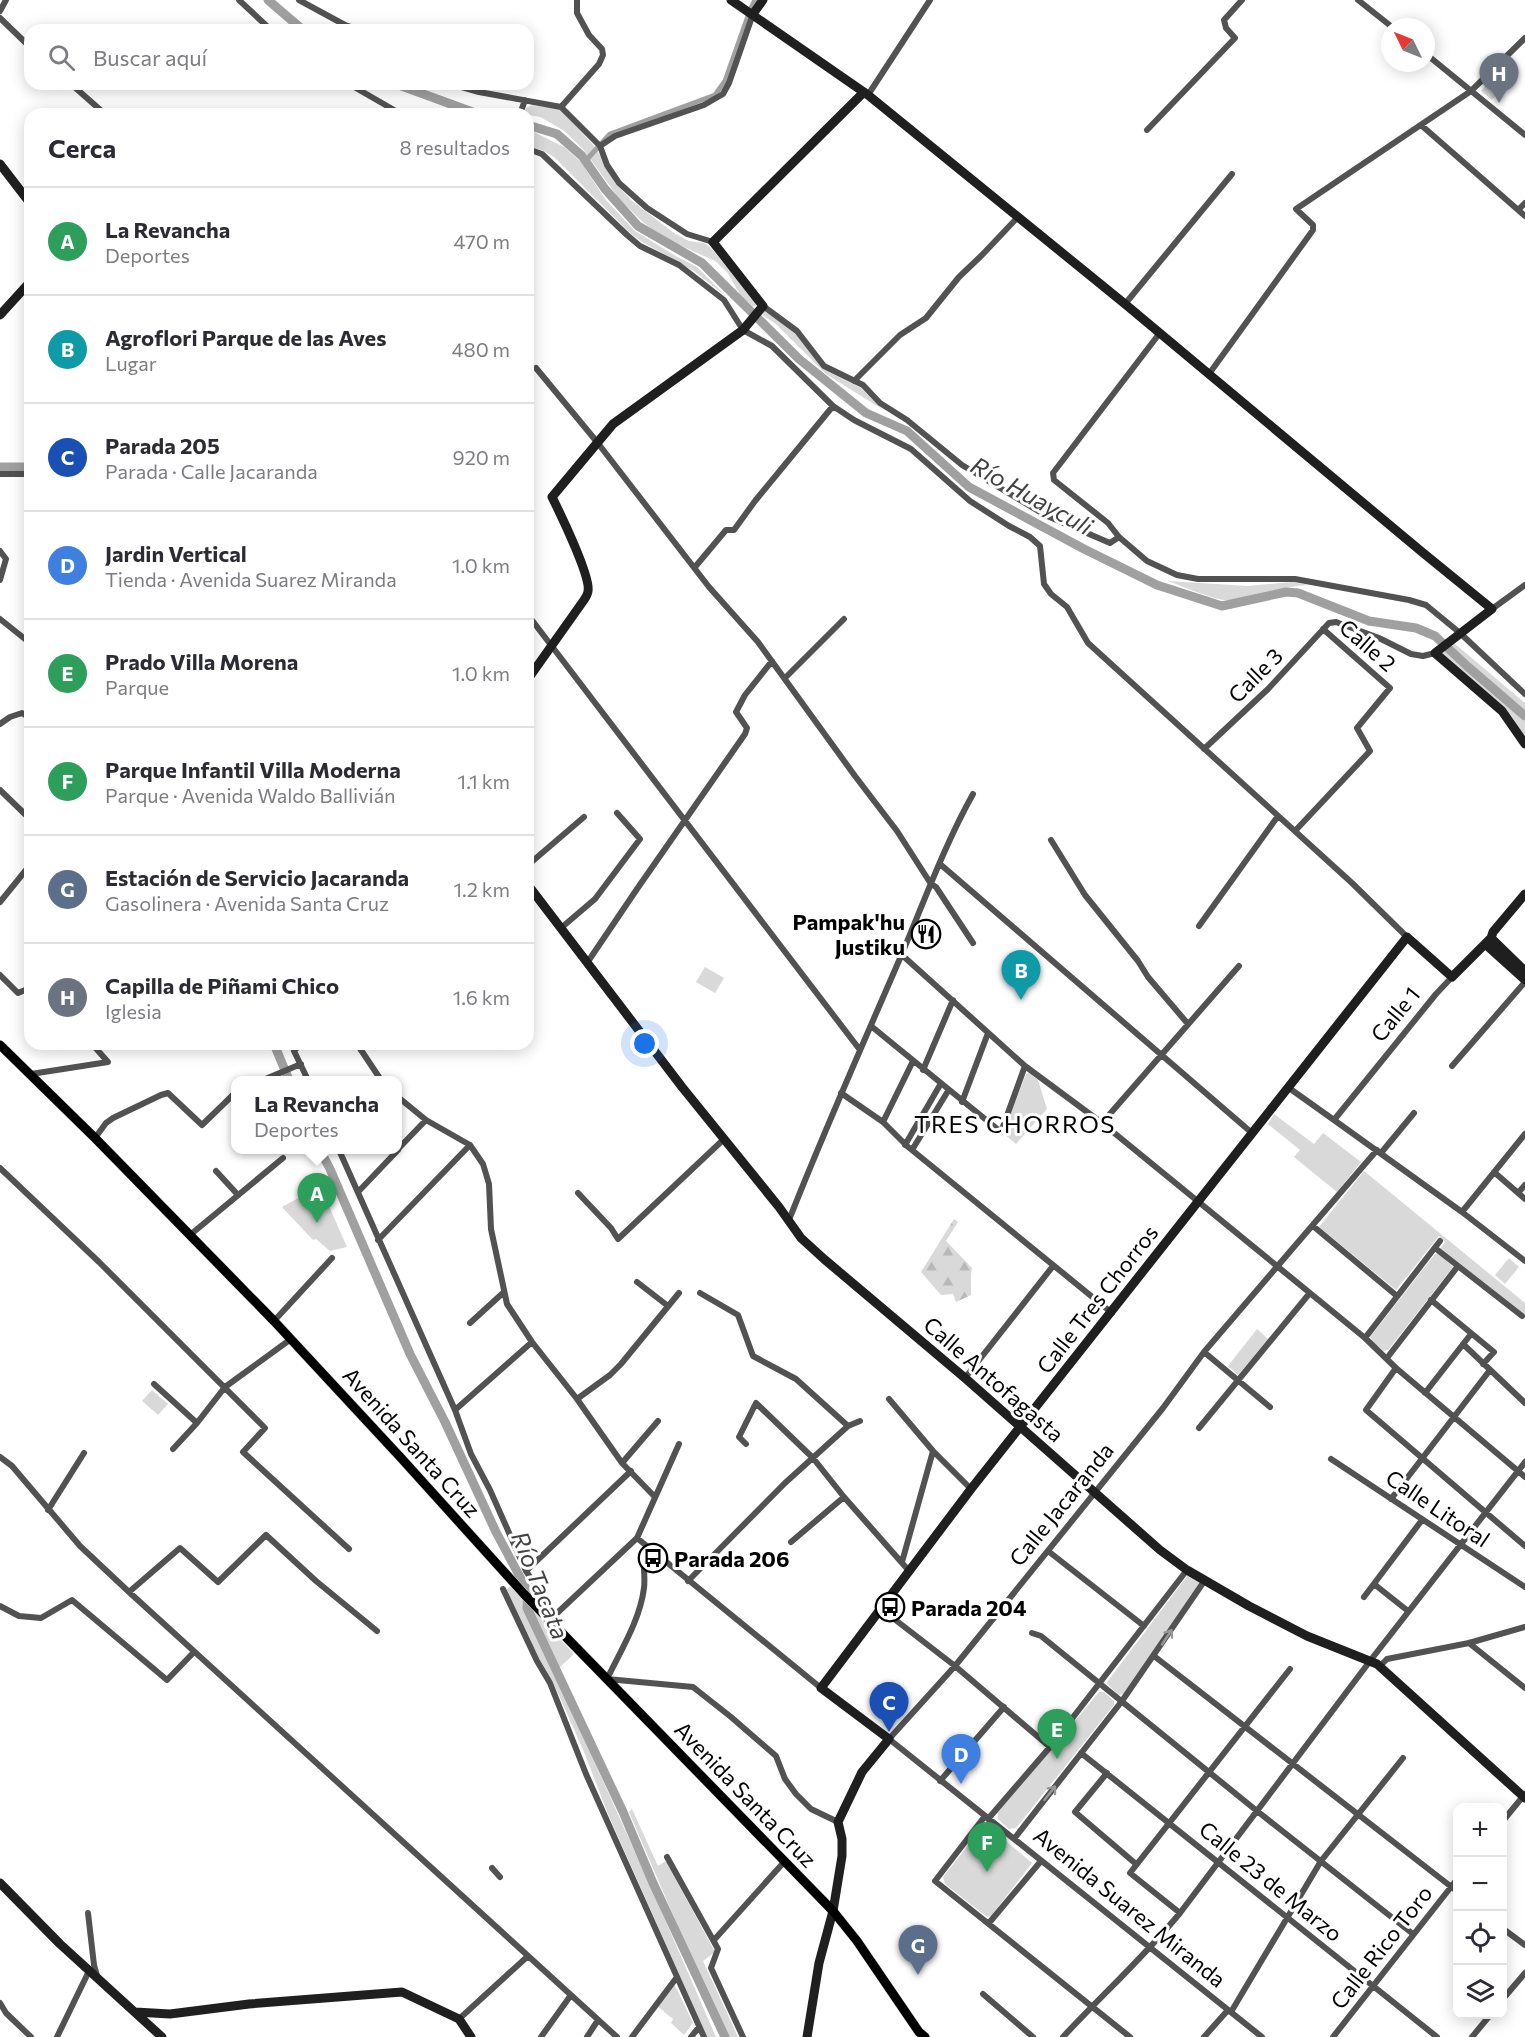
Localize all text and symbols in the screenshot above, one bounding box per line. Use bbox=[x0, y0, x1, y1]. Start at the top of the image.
north arrow bbox=[1381, 18, 1435, 72]
search box bbox=[24, 24, 534, 90]
icon: search bbox=[45, 41, 78, 74]
text: Buscar aquí bbox=[93, 44, 207, 71]
pin: H bbox=[1480, 54, 1518, 103]
text: Cerca bbox=[48, 132, 116, 163]
text: 8 resultados bbox=[399, 135, 510, 159]
text: La Revancha bbox=[105, 216, 230, 243]
text: A bbox=[60, 229, 75, 253]
text: 470 m bbox=[454, 229, 510, 253]
text: Deportes bbox=[105, 243, 190, 267]
text: Agroflori Parque de las Aves bbox=[105, 324, 386, 351]
text: B bbox=[61, 337, 74, 361]
text: 480 m bbox=[452, 337, 510, 361]
text: Lugar bbox=[105, 351, 157, 375]
text: Parada 205 bbox=[105, 432, 220, 459]
text: C bbox=[61, 445, 74, 469]
text: 920 m bbox=[453, 445, 510, 469]
water label: Río Huayculi bbox=[966, 450, 1098, 541]
text: Parada · Calle Jacaranda bbox=[105, 459, 318, 483]
text: Jardin Vertical bbox=[105, 540, 247, 567]
text: D bbox=[60, 553, 75, 577]
text: 1.0 km bbox=[452, 553, 510, 577]
text: Tienda · Avenida Suarez Miranda bbox=[105, 567, 397, 591]
street label: Calle 2 bbox=[1334, 613, 1402, 677]
street label: Calle 3 bbox=[1222, 642, 1288, 708]
text: Prado Villa Morena bbox=[105, 648, 298, 675]
text: E bbox=[62, 661, 73, 685]
text: 1.0 km bbox=[452, 661, 510, 685]
text: Parque bbox=[105, 675, 169, 699]
text: Parque Infantil Villa Moderna bbox=[105, 756, 401, 783]
text: F bbox=[62, 769, 73, 793]
text: 1.1 km bbox=[458, 769, 510, 793]
text: Parque · Avenida Waldo Ballivián bbox=[105, 783, 396, 807]
text: Estación de Servicio Jacaranda bbox=[105, 864, 409, 891]
text: G bbox=[60, 877, 75, 901]
text: 1.2 km bbox=[454, 877, 510, 901]
text: Gasolinera · Avenida Santa Cruz bbox=[105, 891, 389, 915]
place label: Pampak'hu Justiku bbox=[792, 908, 905, 960]
restaurant icon: Pampak'hu Justiku bbox=[910, 918, 942, 950]
pin: B bbox=[1002, 950, 1040, 1000]
text: Capilla de Piñami Chico bbox=[105, 972, 339, 999]
street label: Calle 1 bbox=[1365, 981, 1425, 1047]
text: H bbox=[60, 985, 75, 1009]
text: 1.6 km bbox=[453, 985, 510, 1009]
text: Iglesia bbox=[105, 999, 162, 1023]
your location bbox=[630, 1029, 659, 1058]
popup bbox=[231, 1076, 402, 1154]
text: La Revancha bbox=[254, 1090, 379, 1117]
district label: TRES CHORROS bbox=[914, 1109, 1116, 1138]
text: Deportes bbox=[254, 1117, 339, 1141]
pin: A bbox=[298, 1174, 336, 1223]
street label: Calle Tres Chorros bbox=[1031, 1219, 1163, 1379]
street label: Calle Antofagasta bbox=[918, 1311, 1070, 1447]
street label: Avenida Santa Cruz bbox=[338, 1361, 486, 1523]
street label: Calle Jacaranda bbox=[1003, 1437, 1119, 1571]
street label: Calle Litoral bbox=[1381, 1463, 1495, 1553]
water label: Río Tacata bbox=[506, 1527, 576, 1643]
bus stop icon: Parada 206 bbox=[637, 1542, 669, 1574]
place label: Parada 206 bbox=[674, 1545, 790, 1572]
bus stop icon: Parada 204 bbox=[874, 1591, 906, 1623]
place label: Parada 204 bbox=[911, 1594, 1026, 1621]
one-way arrow bbox=[1161, 1629, 1173, 1646]
pin: C bbox=[870, 1682, 908, 1732]
pin: E bbox=[1038, 1710, 1076, 1759]
street label: Avenida Santa Cruz bbox=[669, 1715, 823, 1873]
pin: D bbox=[942, 1734, 980, 1784]
one-way arrow bbox=[1043, 1785, 1056, 1801]
map controls bbox=[1453, 1803, 1507, 2019]
button: + bbox=[1453, 1803, 1507, 1857]
street label: Calle 23 de Marzo bbox=[1194, 1815, 1348, 1947]
street label: Avenida Suarez Miranda bbox=[1029, 1821, 1231, 1993]
pin: F bbox=[968, 1822, 1006, 1872]
button: − bbox=[1453, 1857, 1507, 1911]
street label: Calle Rico Toro bbox=[1324, 1880, 1438, 2014]
button: locate bbox=[1453, 1911, 1507, 1965]
pin: G bbox=[898, 1926, 938, 1975]
button: layers bbox=[1453, 1965, 1507, 2019]

